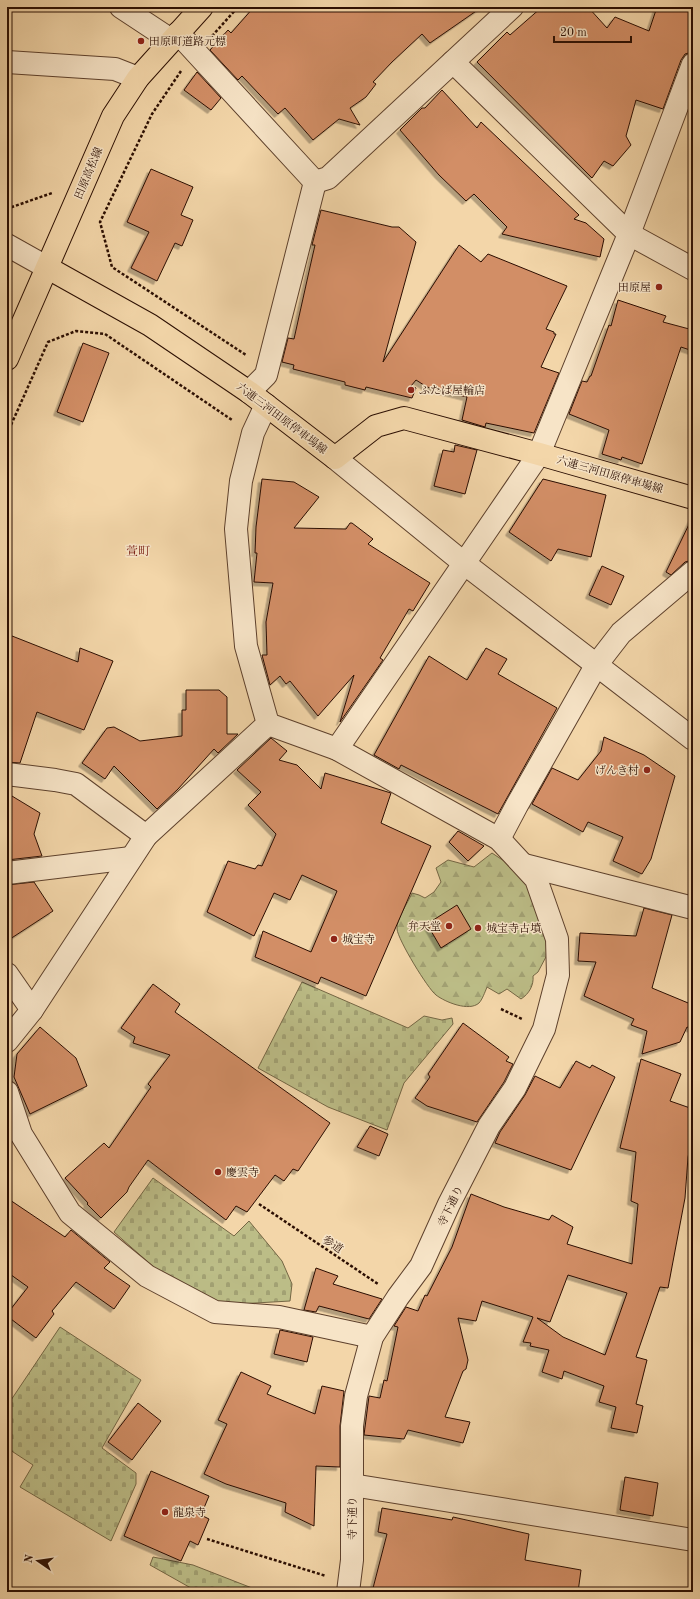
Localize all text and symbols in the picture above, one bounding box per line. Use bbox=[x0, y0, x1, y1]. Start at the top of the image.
scale bar bbox=[554, 18, 631, 44]
text: 20 m bbox=[560, 27, 587, 39]
place label: 田原町道路元標 bbox=[149, 35, 226, 48]
marker: 田原町道路元標 bbox=[136, 36, 146, 46]
street label: 田原高松線 bbox=[72, 145, 105, 201]
place label: 田原屋 bbox=[618, 281, 651, 294]
marker: 田原屋 bbox=[654, 282, 664, 292]
street label: 六連三河田原停車場線 bbox=[234, 380, 330, 457]
place label: ふたば屋輪店 bbox=[419, 384, 485, 397]
marker: ふたば屋輪店 bbox=[406, 385, 416, 395]
street label: 六連三河田原停車場線 bbox=[555, 453, 665, 496]
district label: 萱町 bbox=[126, 544, 150, 558]
place label: げんき村 bbox=[595, 764, 639, 777]
marker: げんき村 bbox=[642, 765, 652, 775]
place label: 弁天堂 bbox=[408, 920, 441, 933]
marker: 弁天堂 bbox=[444, 921, 454, 931]
place label: 城宝寺古墳 bbox=[486, 922, 541, 935]
marker: 城宝寺古墳 bbox=[473, 923, 483, 933]
place label: 城宝寺 bbox=[342, 933, 375, 946]
marker: 城宝寺 bbox=[329, 934, 339, 944]
place label: 慶雲寺 bbox=[226, 1166, 259, 1179]
marker: 慶雲寺 bbox=[213, 1167, 223, 1177]
street label: 寺下通り bbox=[435, 1184, 466, 1229]
street label: 参道 bbox=[320, 1233, 345, 1256]
street label: 寺下通り bbox=[346, 1496, 359, 1540]
place label: 龍泉寺 bbox=[173, 1506, 206, 1519]
marker: 龍泉寺 bbox=[160, 1507, 170, 1517]
north arrow bbox=[18, 1541, 58, 1581]
text: N bbox=[23, 1553, 36, 1564]

